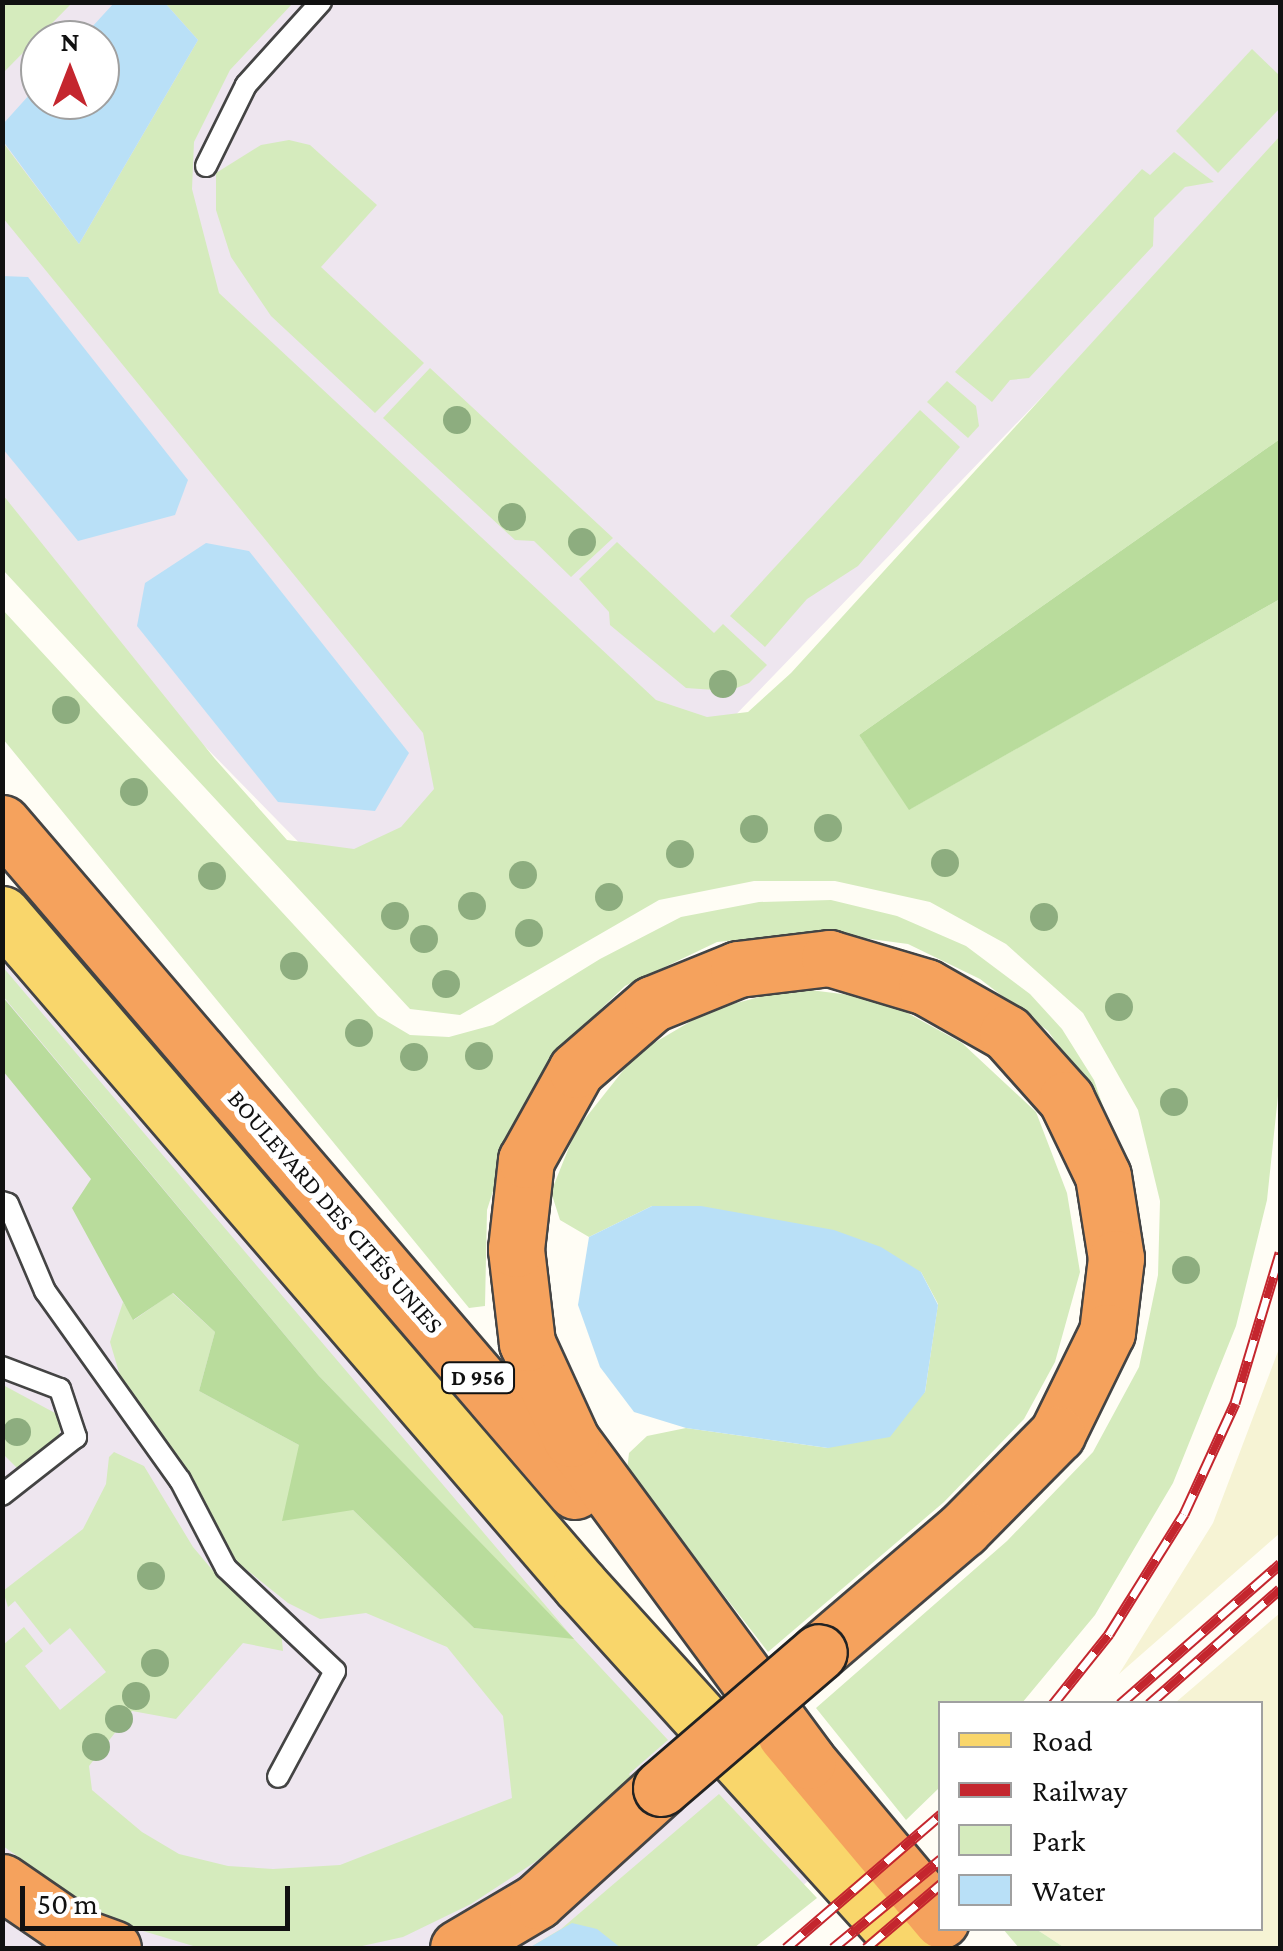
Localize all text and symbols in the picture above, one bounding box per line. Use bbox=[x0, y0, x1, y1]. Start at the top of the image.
north arrow bbox=[20, 20, 120, 120]
text: N bbox=[60, 26, 80, 57]
street label: BOULEVARD DES CITÉS UNIES bbox=[221, 1084, 449, 1340]
road number: D 956 bbox=[440, 1361, 516, 1395]
legend bbox=[938, 1701, 1263, 1931]
text: Road bbox=[1032, 1724, 1093, 1757]
text: Railway bbox=[1032, 1774, 1127, 1807]
text: Park bbox=[1032, 1824, 1085, 1857]
scale bar bbox=[25, 1866, 295, 1928]
text: Water bbox=[1032, 1874, 1106, 1907]
text: 50 m bbox=[37, 1887, 98, 1920]

